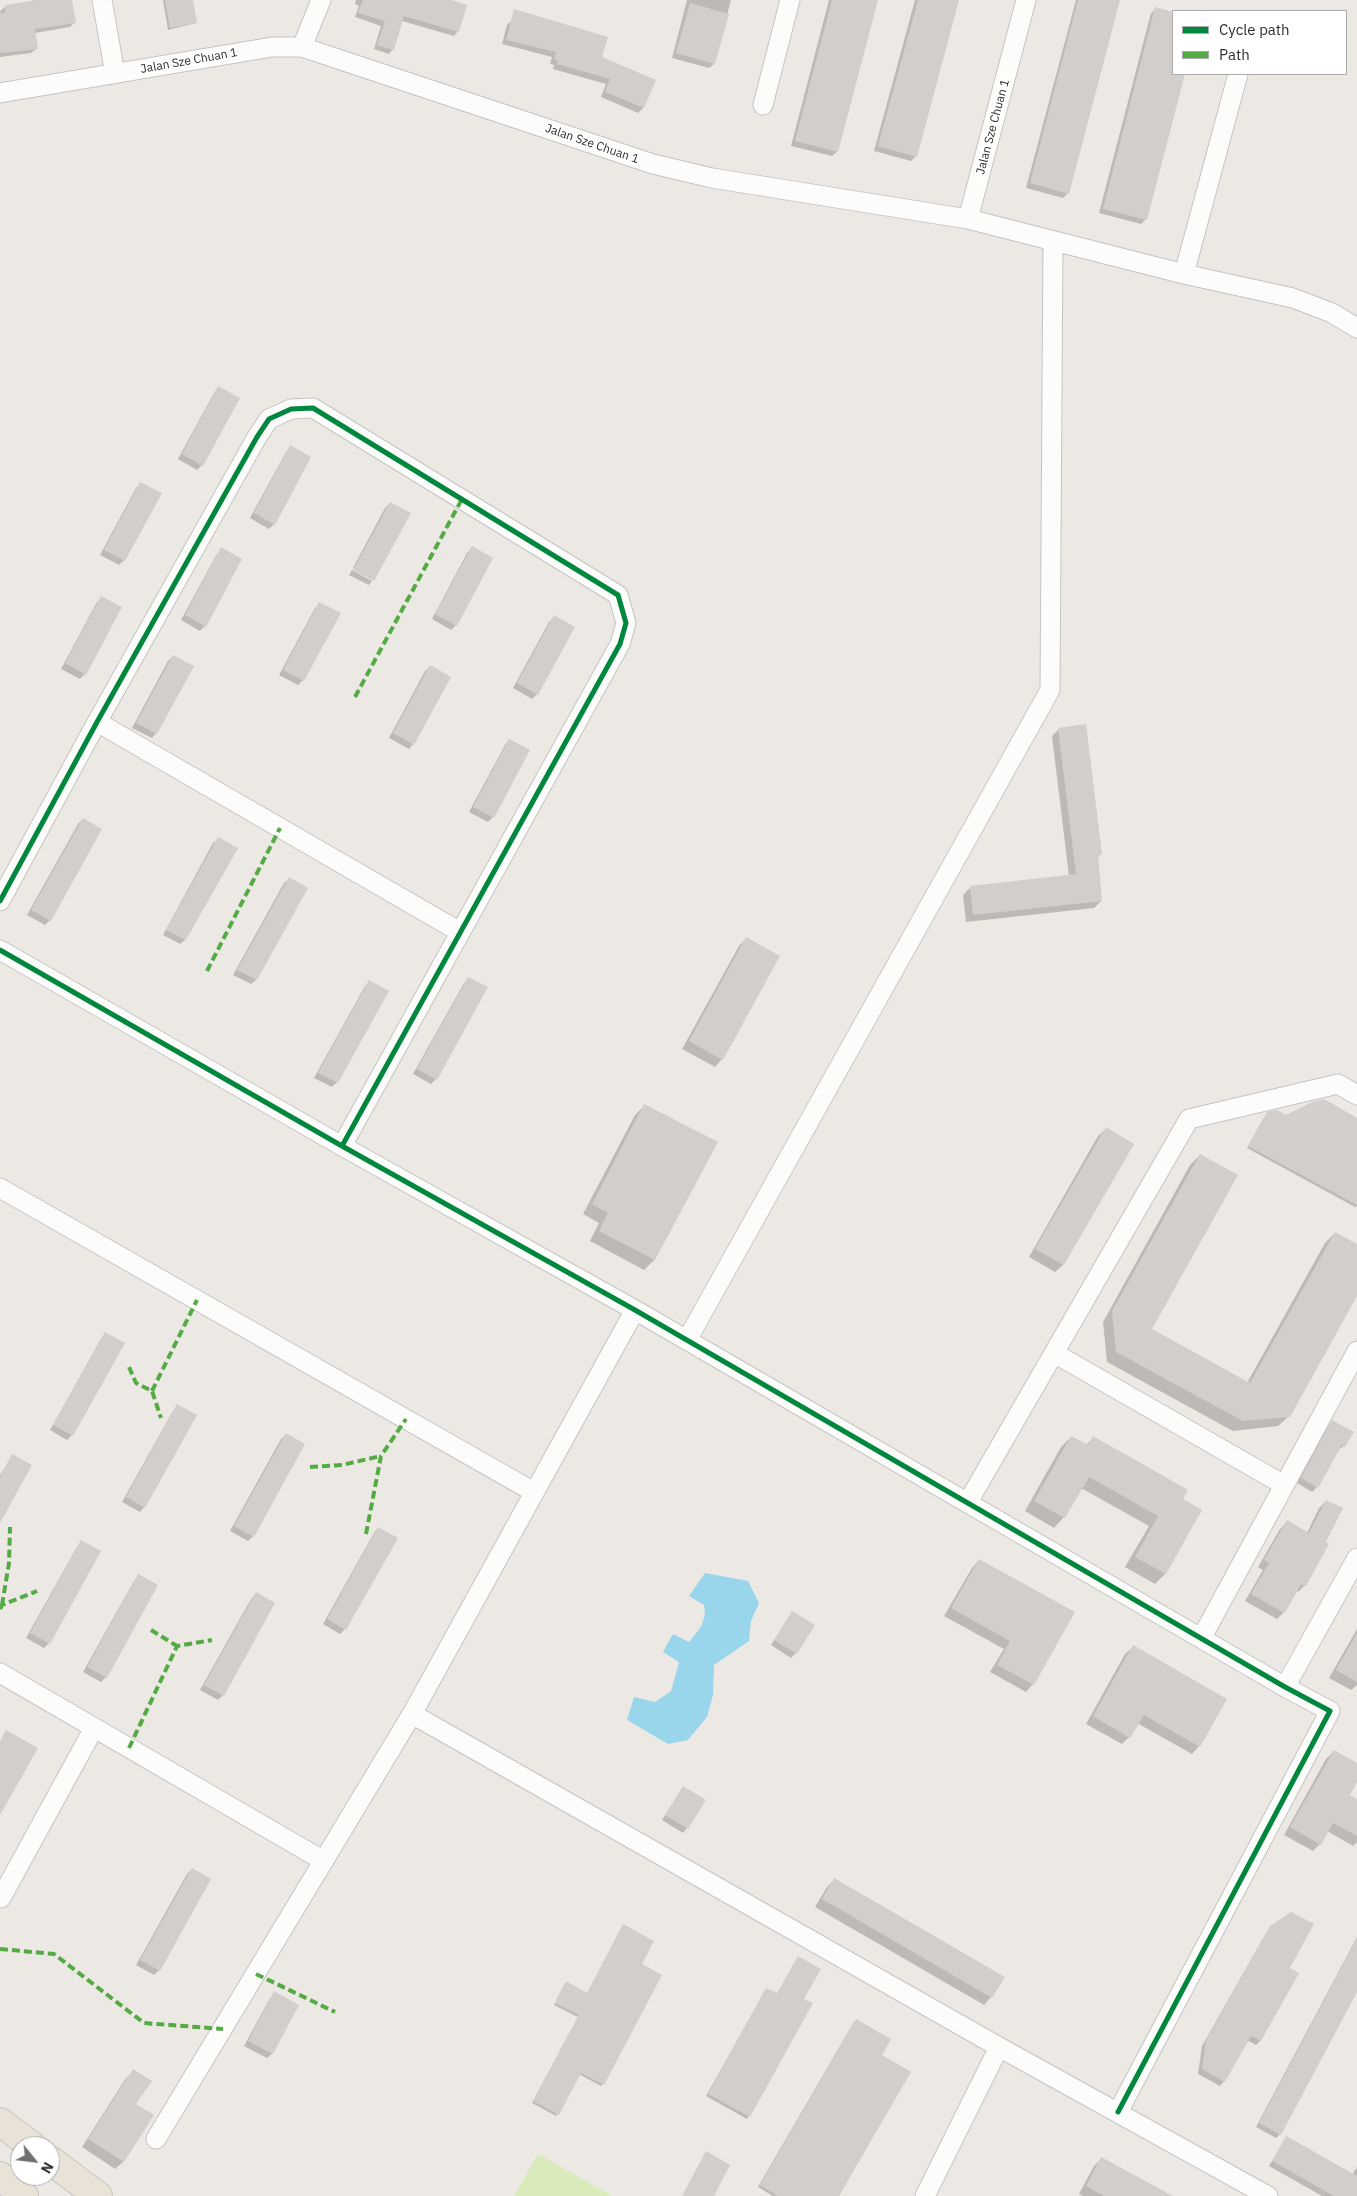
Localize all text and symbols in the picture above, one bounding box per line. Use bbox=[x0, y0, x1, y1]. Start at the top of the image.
legend bbox=[1172, 10, 1347, 75]
text: Cycle path bbox=[1219, 20, 1290, 39]
street label: Jalan Sze Chuan 1 bbox=[139, 45, 239, 77]
text: Path bbox=[1219, 45, 1250, 64]
street label: Jalan Sze Chuan 1 bbox=[973, 78, 1013, 176]
street label: Jalan Sze Chuan 1 bbox=[543, 121, 641, 167]
north arrow bbox=[10, 2136, 60, 2186]
text: N bbox=[37, 2159, 58, 2177]

